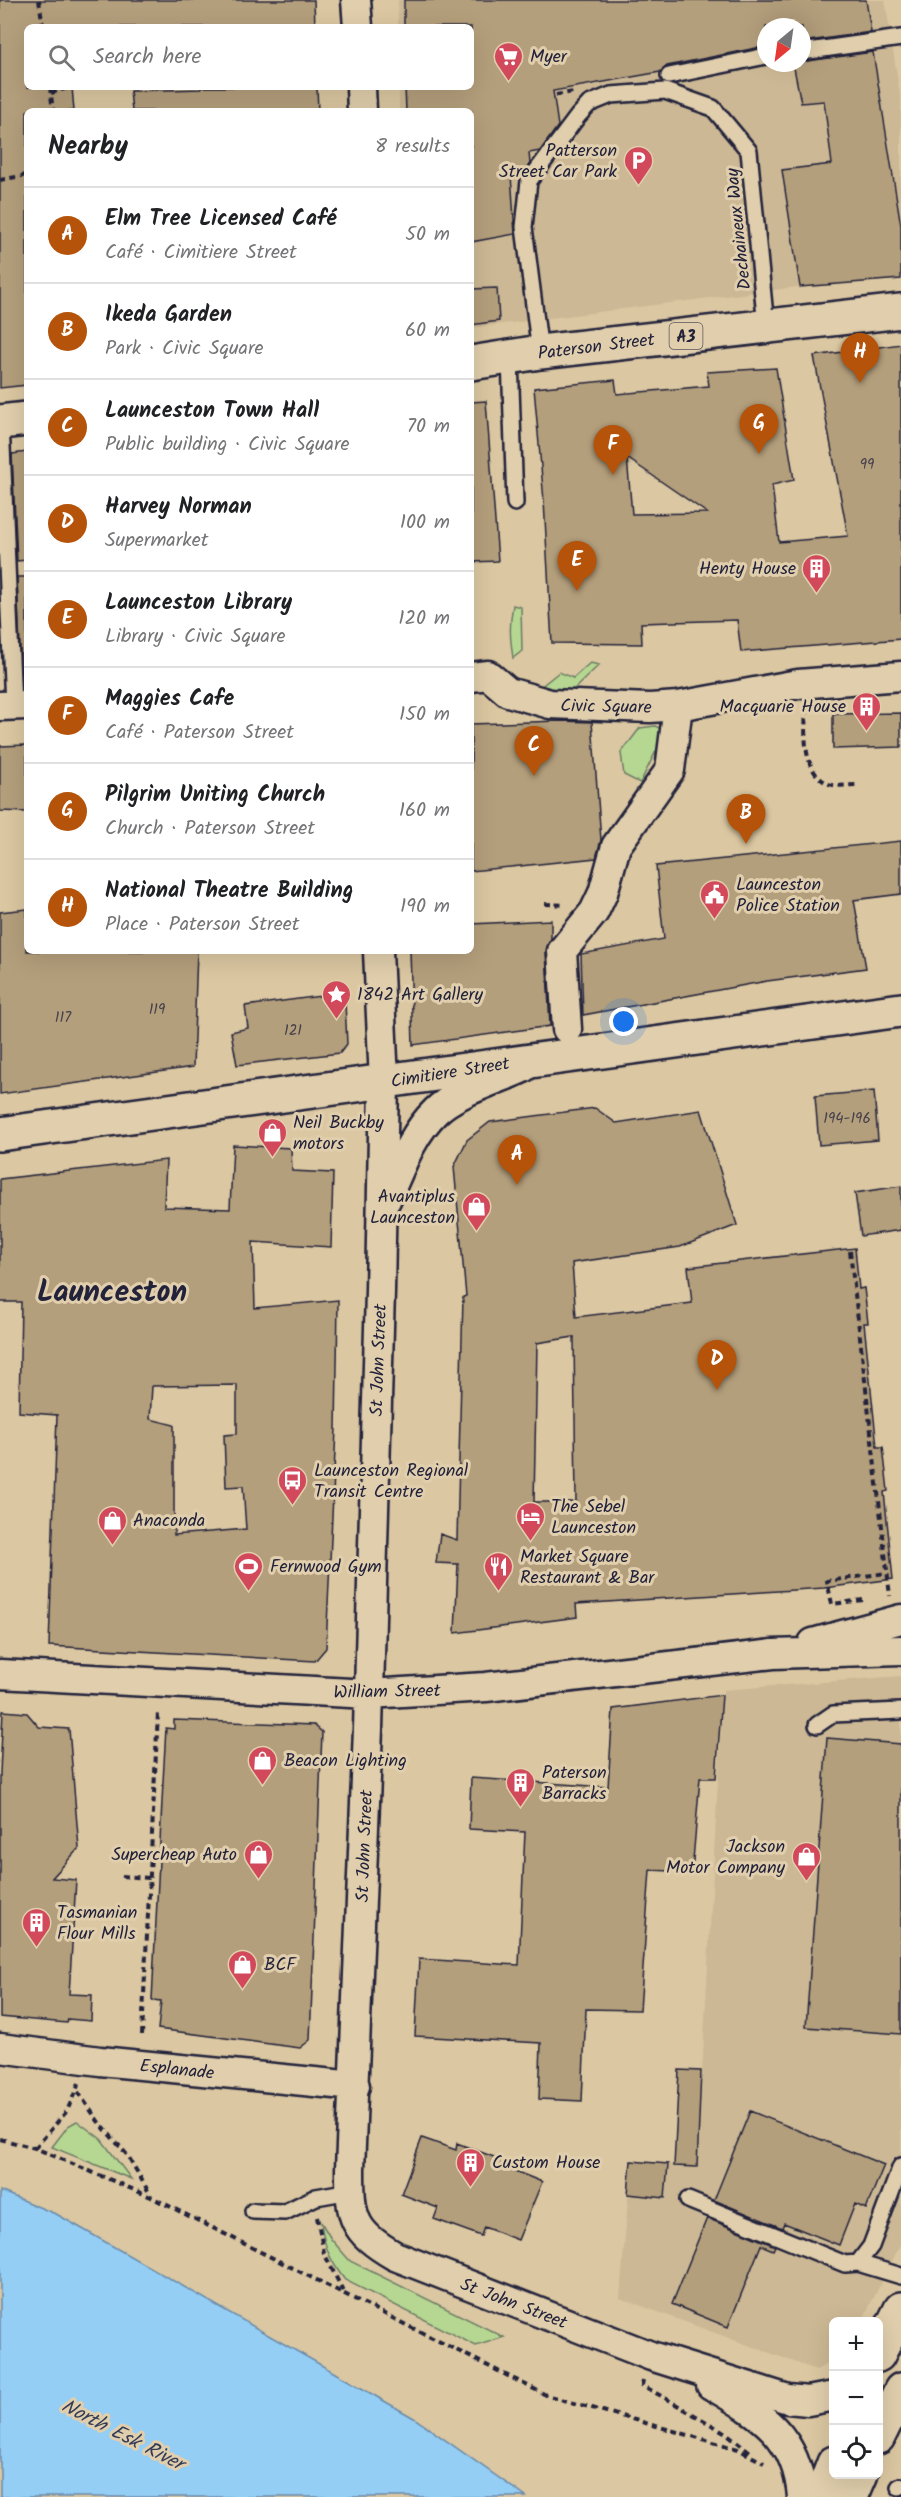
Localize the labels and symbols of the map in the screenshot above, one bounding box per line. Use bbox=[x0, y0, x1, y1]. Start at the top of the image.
north arrow bbox=[757, 18, 811, 72]
supermarket icon: Myer bbox=[493, 40, 525, 82]
place label: Myer bbox=[530, 43, 568, 72]
place label: Patterson Street Car Park bbox=[499, 137, 618, 187]
parking icon: Patterson Street Car Park bbox=[622, 144, 654, 186]
street label: Dechaineux Way bbox=[719, 166, 760, 291]
road number: A3 bbox=[670, 323, 702, 349]
street label: Paterson Street bbox=[536, 326, 657, 369]
pin: H bbox=[840, 334, 880, 383]
pin: G bbox=[740, 404, 778, 454]
pin: F bbox=[594, 426, 632, 475]
house number: 99 bbox=[860, 453, 875, 477]
pin: E bbox=[558, 542, 596, 591]
building icon: Henty House bbox=[801, 552, 833, 594]
place label: Henty House bbox=[699, 555, 796, 584]
building icon: Macquarie House bbox=[851, 690, 883, 732]
street label: Civic Square bbox=[560, 692, 652, 723]
place label: Macquarie House bbox=[720, 693, 846, 722]
pin: C bbox=[514, 726, 554, 776]
pin: B bbox=[726, 794, 766, 844]
place label: Launceston Police Station bbox=[736, 871, 840, 921]
public building icon: Launceston Police Station bbox=[699, 878, 731, 920]
place icon: 1842 Art Gallery bbox=[320, 978, 352, 1020]
place label: 1842 Art Gallery bbox=[357, 981, 483, 1010]
house number: 119 bbox=[149, 998, 166, 1022]
house number: 117 bbox=[55, 1006, 72, 1030]
your location bbox=[609, 1007, 638, 1036]
house number: 121 bbox=[284, 1019, 302, 1043]
street label: Cimitiere Street bbox=[389, 1050, 513, 1097]
house number: 194-196 bbox=[823, 1107, 871, 1131]
place label: Neil Buckby motors bbox=[293, 1109, 384, 1159]
shop icon: Neil Buckby motors bbox=[256, 1116, 288, 1158]
pin: A bbox=[498, 1136, 536, 1185]
place label: Avantiplus Launceston bbox=[370, 1183, 455, 1233]
shop icon: Avantiplus Launceston bbox=[460, 1190, 492, 1232]
district label: Launceston bbox=[37, 1269, 187, 1317]
street label: St John Street bbox=[363, 1302, 396, 1417]
pin: D bbox=[698, 1340, 736, 1390]
place label: Launceston Regional Transit Centre bbox=[314, 1457, 469, 1507]
bus stop icon: Launceston Regional Transit Centre bbox=[277, 1464, 309, 1506]
place label: The Sebel Launceston bbox=[551, 1493, 636, 1543]
hotel icon: The Sebel Launceston bbox=[514, 1500, 546, 1542]
shop icon: Anaconda bbox=[96, 1504, 128, 1546]
place label: Anaconda bbox=[133, 1507, 205, 1536]
place label: Market Square Restaurant & Bar bbox=[520, 1543, 655, 1593]
sports icon: Fernwood Gym bbox=[233, 1550, 265, 1592]
restaurant icon: Market Square Restaurant & Bar bbox=[483, 1550, 515, 1592]
place label: Fernwood Gym bbox=[270, 1553, 381, 1582]
street label: William Street bbox=[333, 1677, 442, 1708]
shop icon: Beacon Lighting bbox=[247, 1744, 279, 1786]
place label: Beacon Lighting bbox=[284, 1747, 407, 1776]
place label: Paterson Barracks bbox=[542, 1759, 607, 1809]
building icon: Paterson Barracks bbox=[505, 1766, 537, 1808]
street label: St John Street bbox=[349, 1788, 382, 1903]
place label: Jackson Motor Company bbox=[666, 1833, 786, 1883]
shop icon: Supercheap Auto bbox=[242, 1838, 274, 1880]
shop icon: Jackson Motor Company bbox=[790, 1840, 822, 1882]
place label: Supercheap Auto bbox=[111, 1841, 237, 1870]
place label: Tasmanian Flour Mills bbox=[57, 1899, 137, 1949]
building icon: Tasmanian Flour Mills bbox=[20, 1906, 52, 1948]
shop icon: BCF bbox=[227, 1948, 259, 1990]
place label: BCF bbox=[264, 1951, 297, 1980]
street label: Esplanade bbox=[138, 2052, 216, 2089]
building icon: Custom House bbox=[455, 2146, 487, 2188]
place label: Custom House bbox=[492, 2149, 600, 2178]
street label: St John Street bbox=[456, 2271, 572, 2338]
water label: North Esk River bbox=[55, 2391, 193, 2482]

